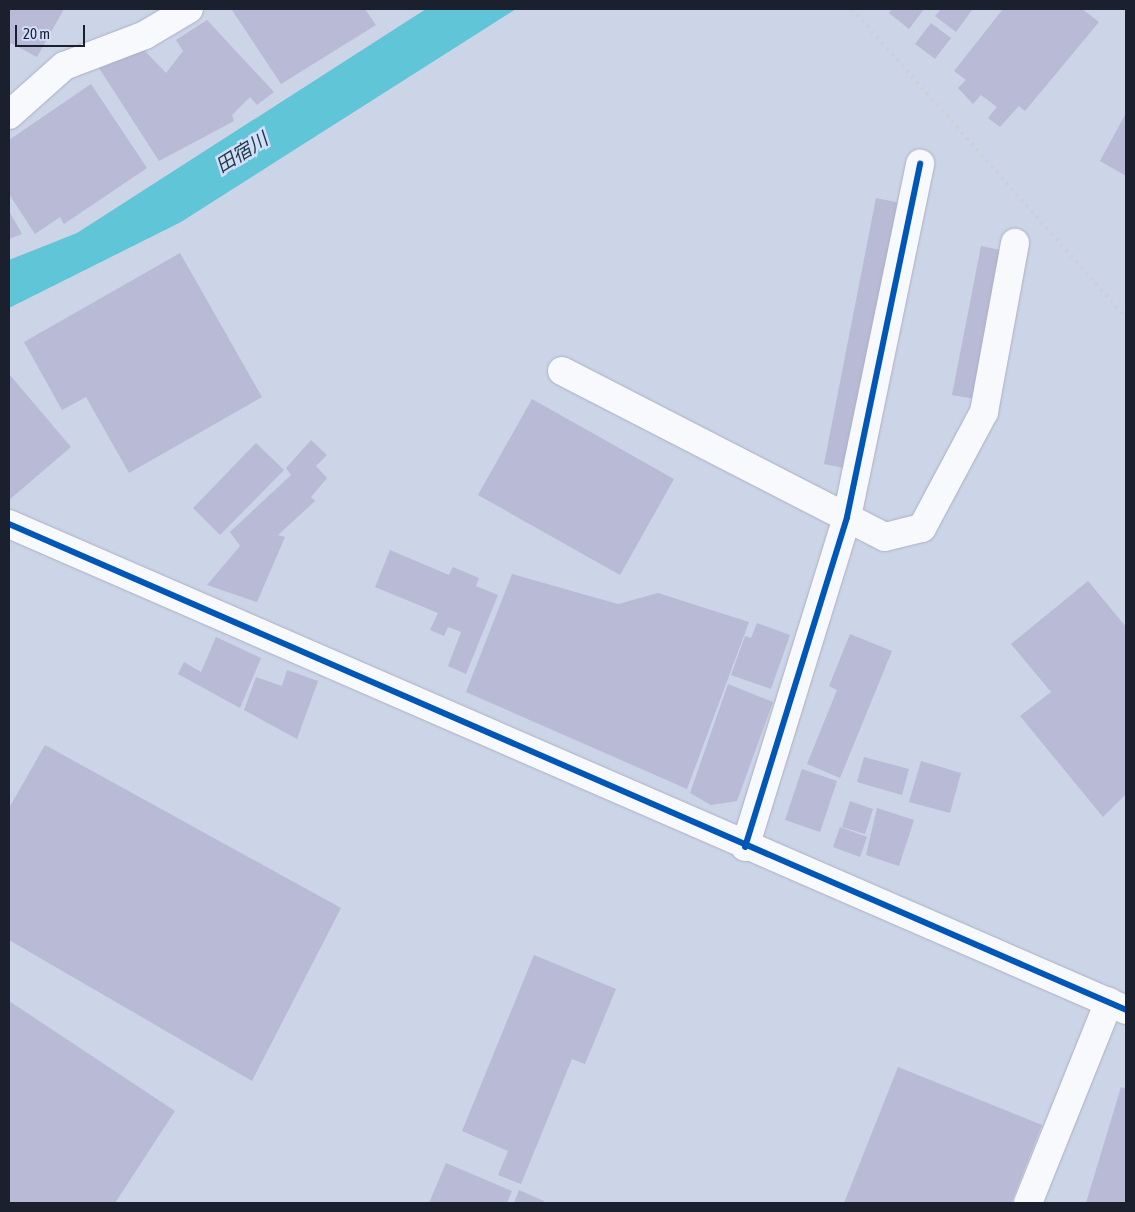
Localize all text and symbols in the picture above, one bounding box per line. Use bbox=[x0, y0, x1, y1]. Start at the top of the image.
scale bar bbox=[18, 15, 88, 47]
text: 20 m bbox=[23, 25, 50, 42]
water label: 田宿川 bbox=[212, 128, 272, 178]

